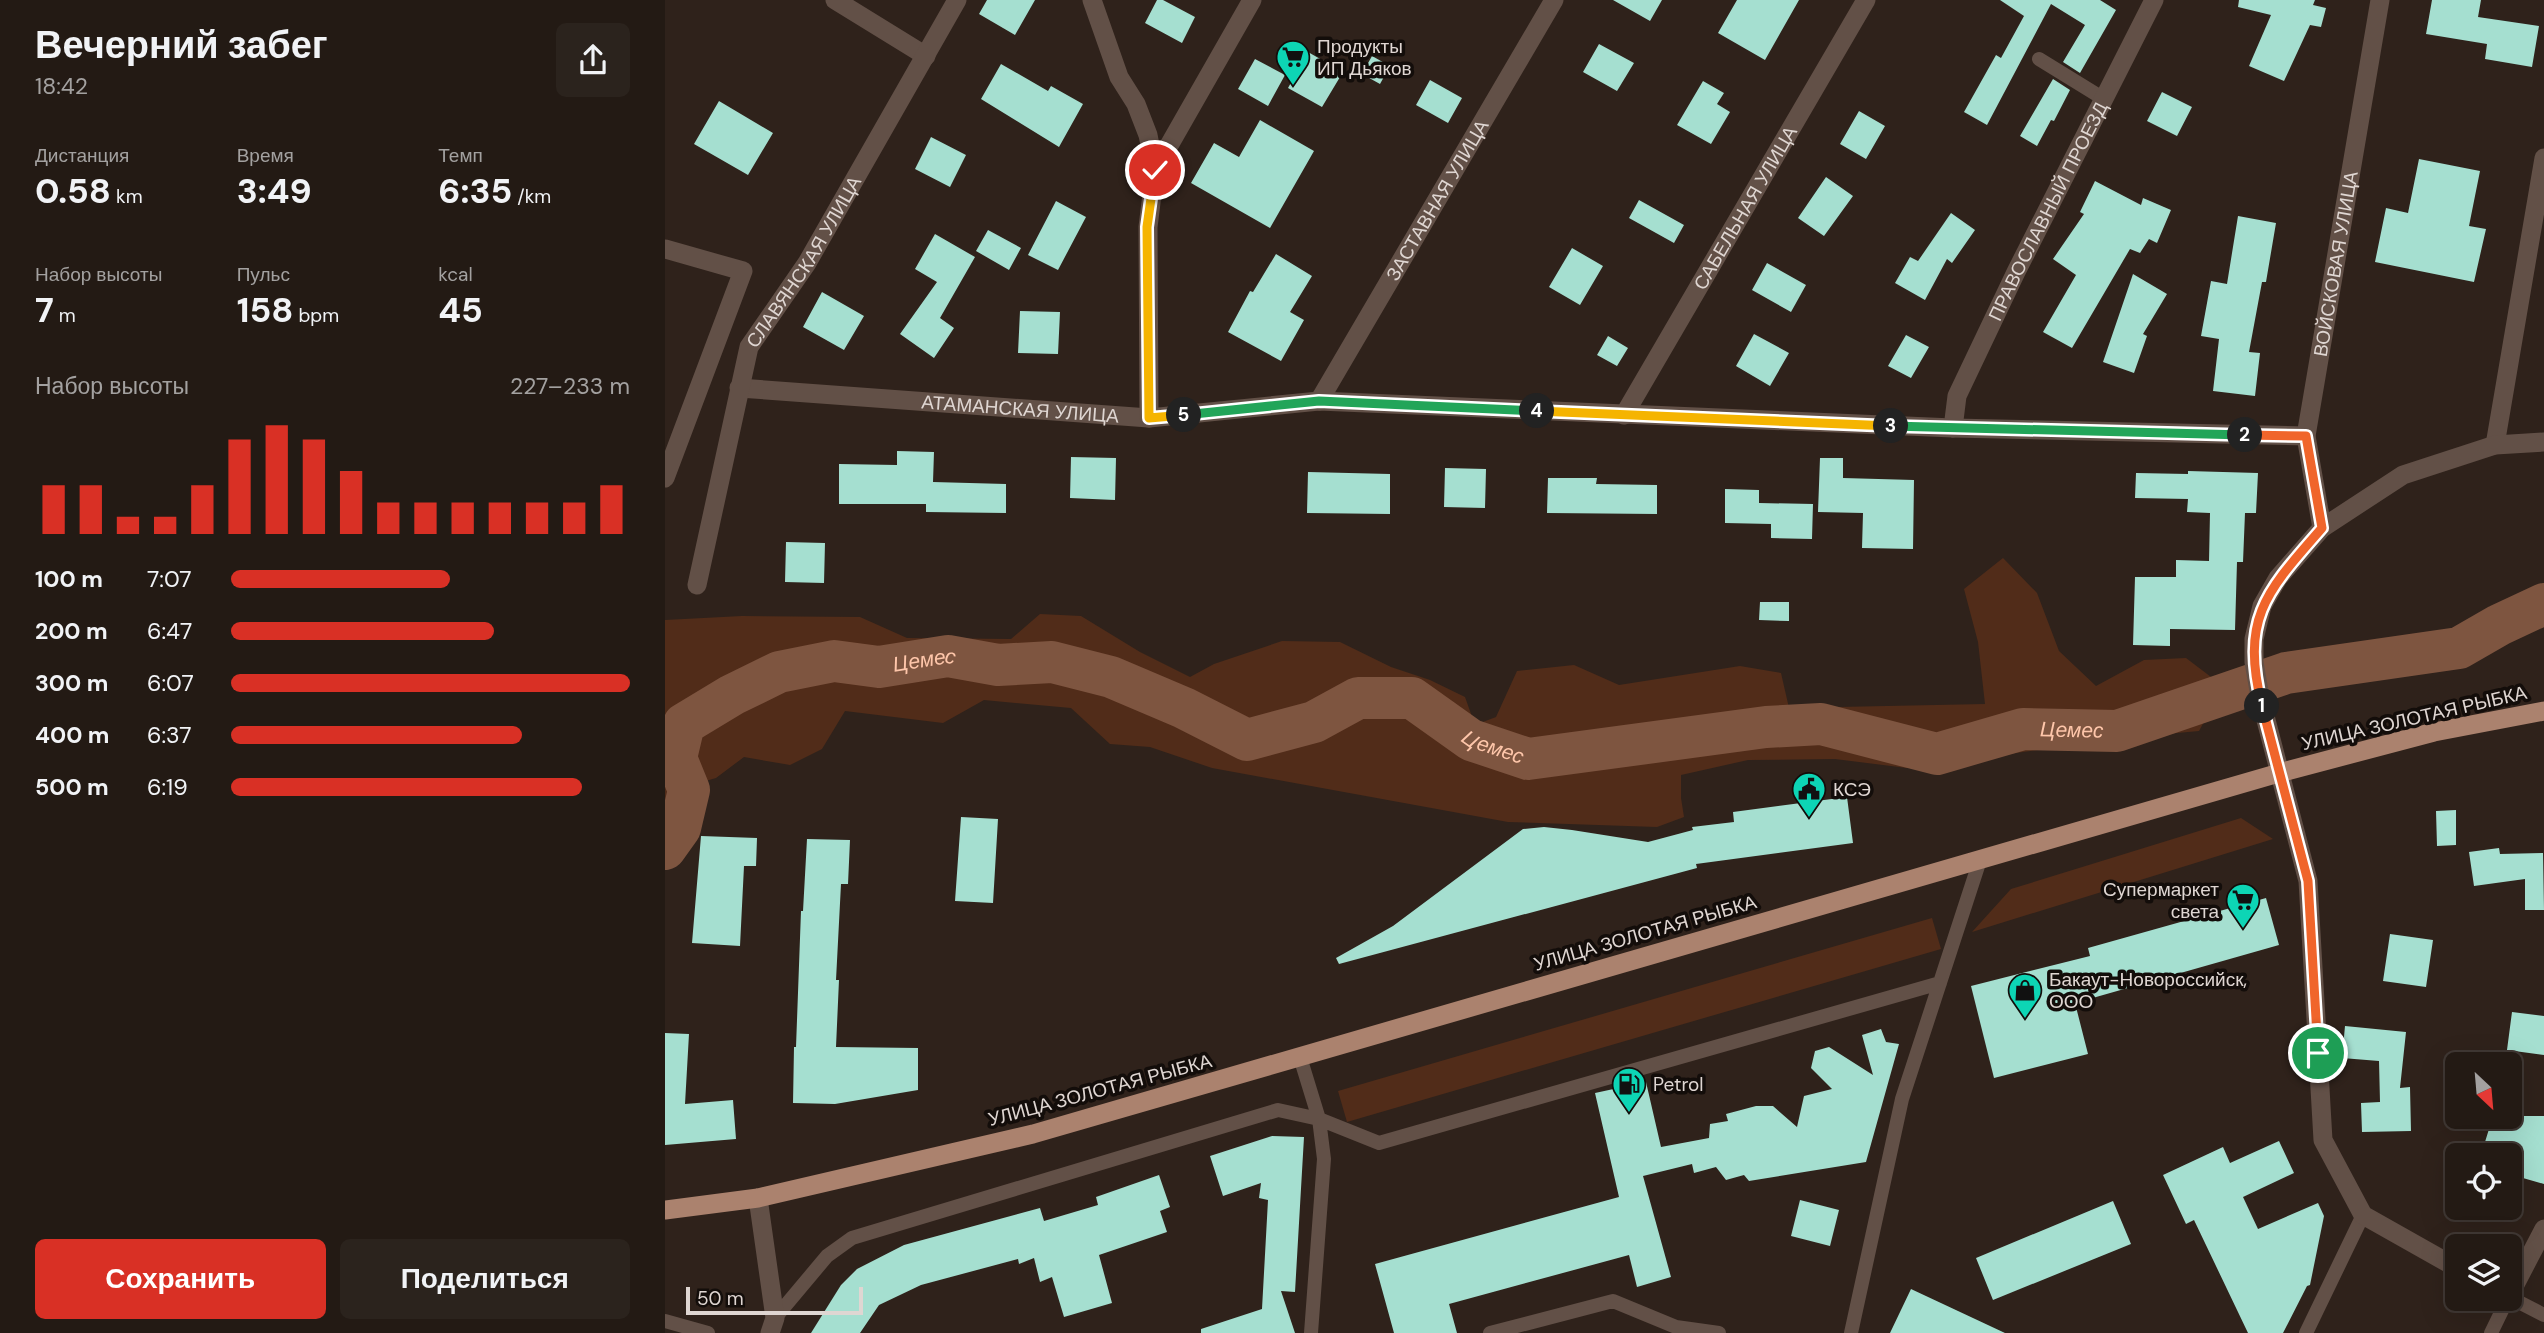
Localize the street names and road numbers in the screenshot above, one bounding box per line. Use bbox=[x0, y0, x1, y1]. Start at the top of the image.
street label: ПРАВОСЛАВНЫЙ ПРОЕЗД bbox=[1982, 97, 2113, 325]
street label: ЗАСТАВНАЯ УЛИЦА bbox=[1380, 115, 1494, 285]
street label: САБЕЛЬНАЯ УЛИЦА bbox=[1687, 121, 1803, 294]
street label: ВОЙСКОВАЯ УЛИЦА bbox=[2307, 169, 2363, 358]
street label: СЛАВЯНСКАЯ УЛИЦА bbox=[740, 171, 867, 352]
street label: АТАМАНСКАЯ УЛИЦА bbox=[921, 389, 1120, 428]
street label: УЛИЦА ЗОЛОТАЯ РЫБКА bbox=[2299, 680, 2529, 756]
street label: УЛИЦА ЗОЛОТАЯ РЫБКА bbox=[1531, 889, 1760, 977]
street label: УЛИЦА ЗОЛОТАЯ РЫБКА bbox=[985, 1048, 1215, 1132]

